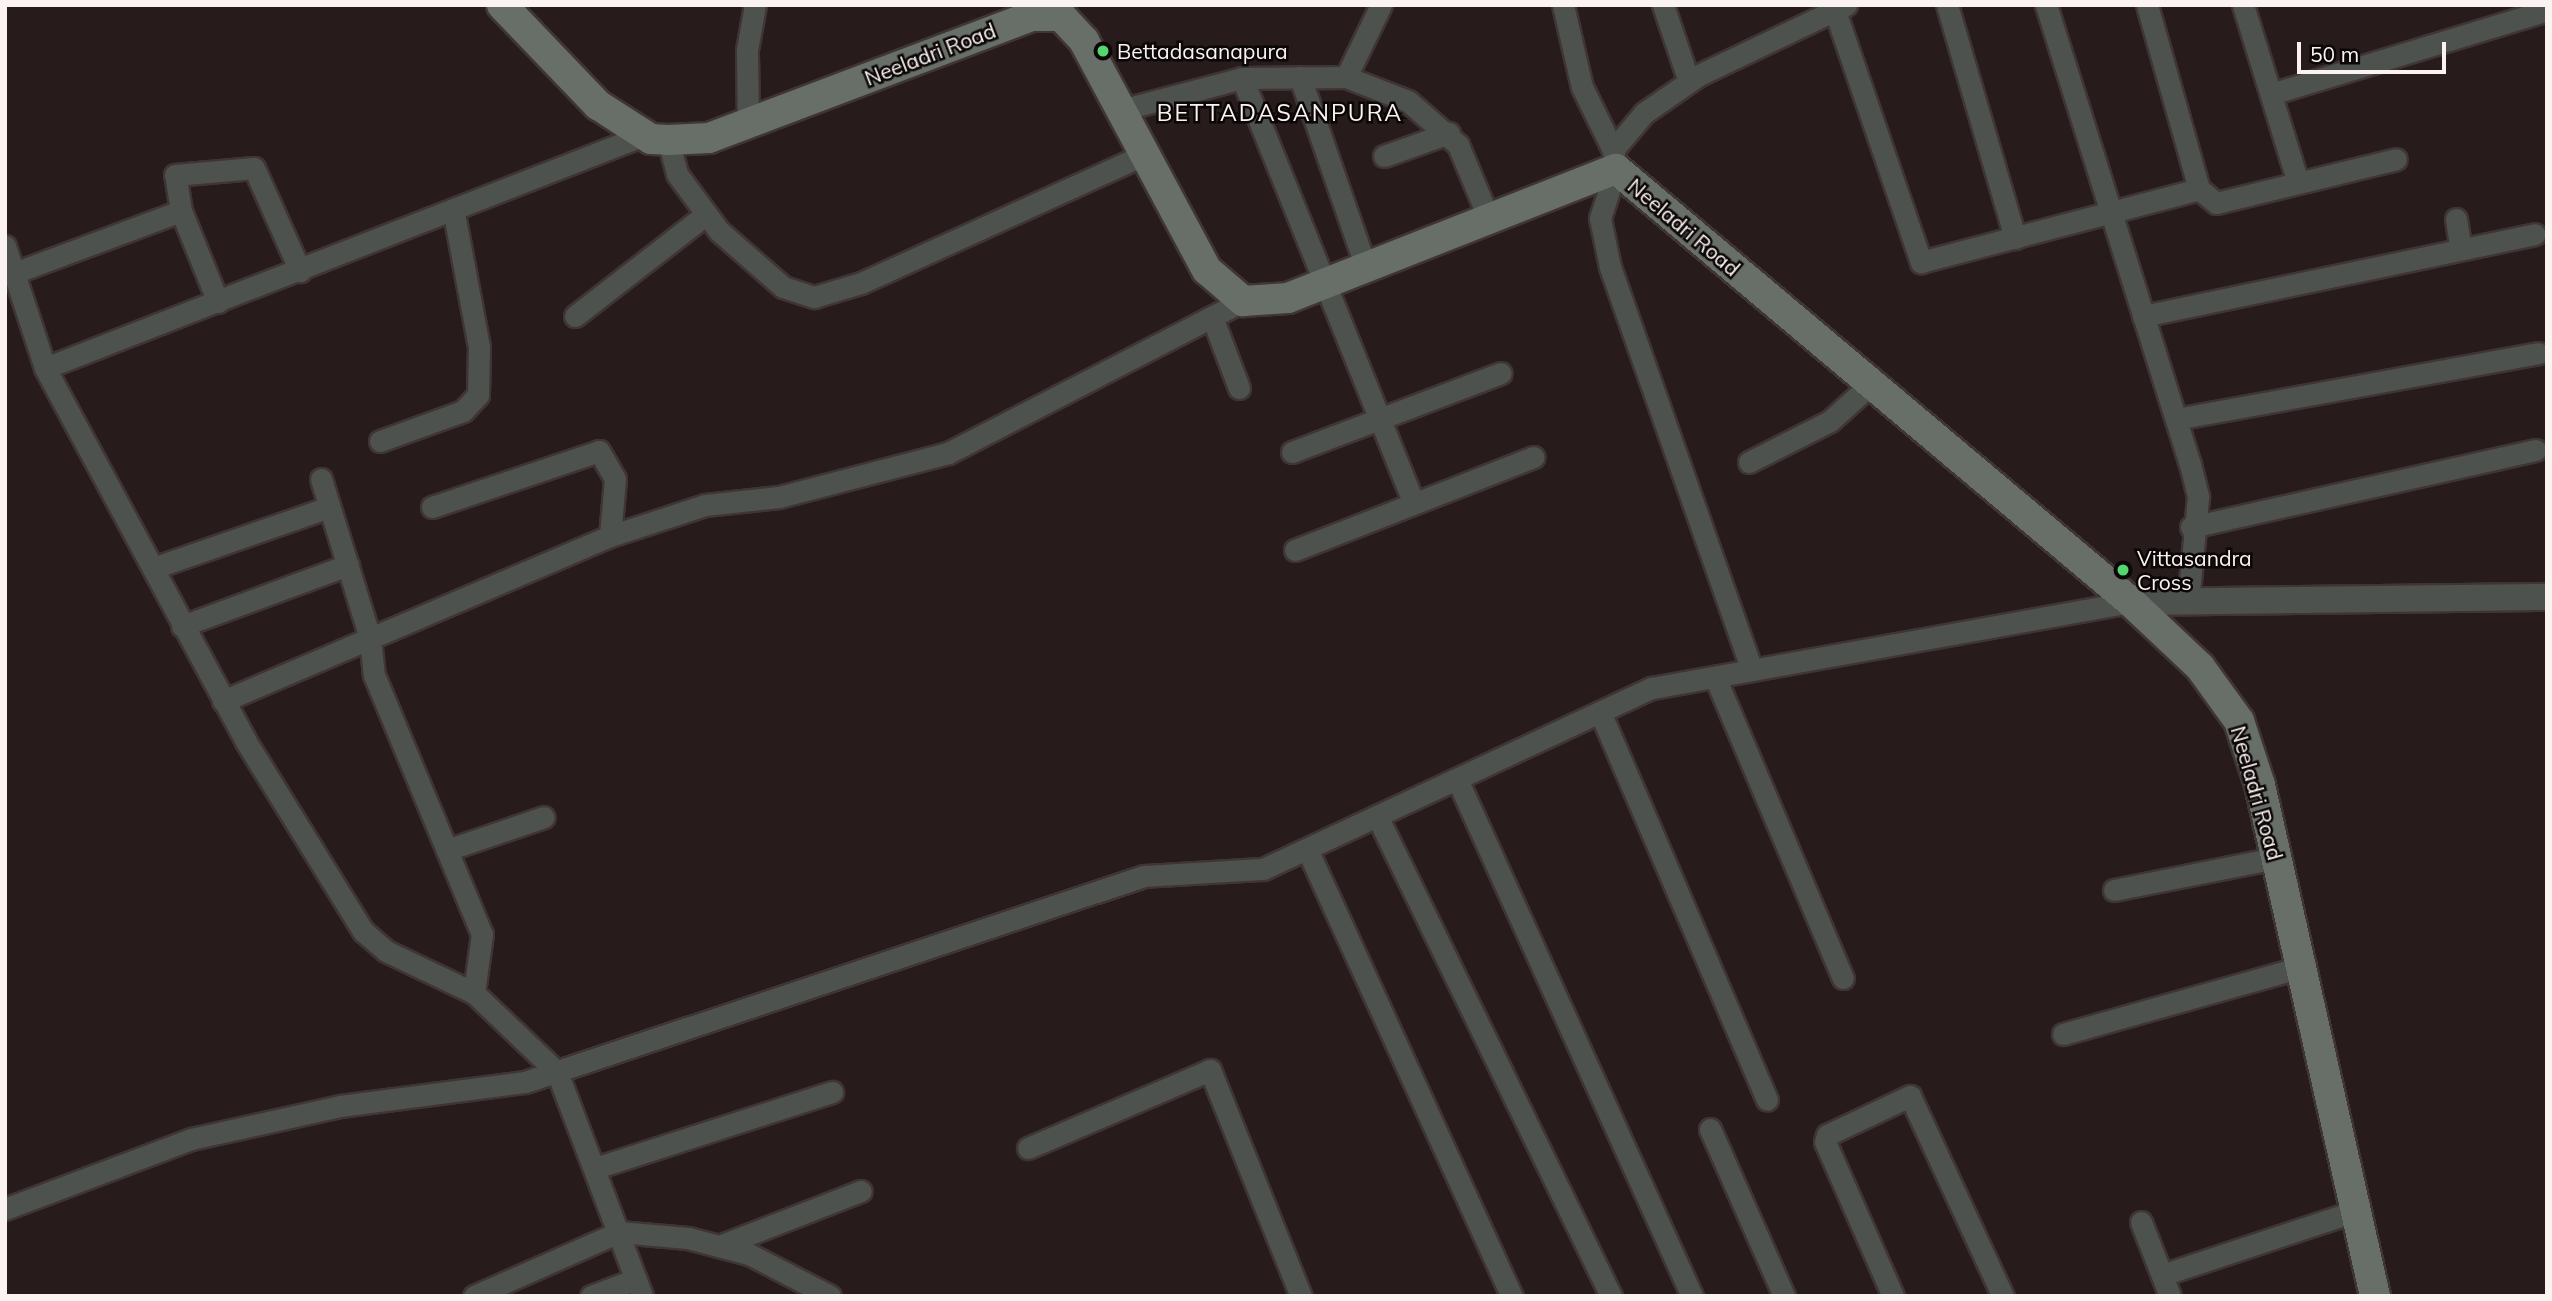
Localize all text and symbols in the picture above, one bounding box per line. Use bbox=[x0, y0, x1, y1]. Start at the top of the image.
street label: Neeladri Road bbox=[861, 17, 999, 91]
scale bar bbox=[2300, 28, 2449, 72]
place label: Bettadasanapura bbox=[1117, 38, 1288, 64]
text: 50 m bbox=[2310, 41, 2359, 67]
marker: Bettadasanapura bbox=[1095, 43, 1111, 59]
district label: BETTADASANPURA bbox=[1159, 99, 1401, 127]
street label: Neeladri Road bbox=[1623, 173, 1745, 281]
place label: Vittasandra Cross bbox=[2137, 545, 2252, 595]
marker: Vittasandra Cross bbox=[2115, 562, 2131, 578]
street label: Neeladri Road bbox=[2226, 723, 2288, 863]

